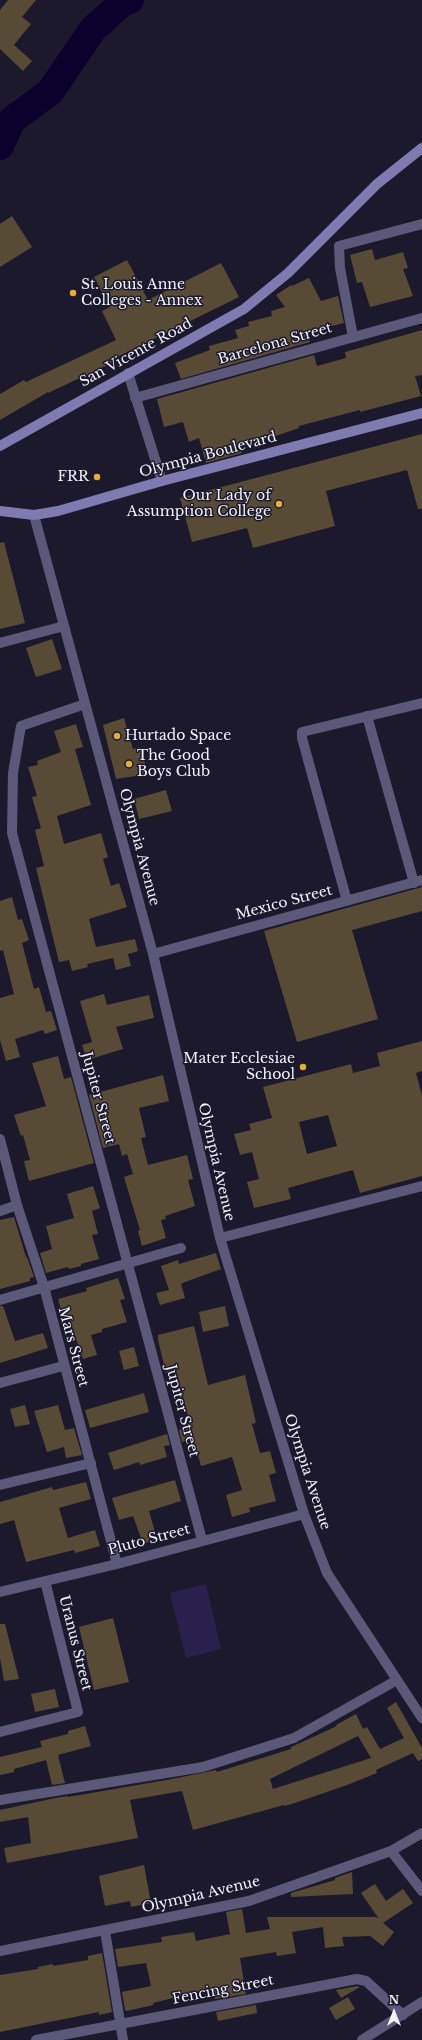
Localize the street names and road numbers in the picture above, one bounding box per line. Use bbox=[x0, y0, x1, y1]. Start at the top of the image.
street label: San Vicente Road bbox=[77, 315, 195, 391]
street label: Barcelona Street bbox=[216, 320, 334, 368]
street label: Olympia Boulevard bbox=[138, 429, 278, 481]
street label: Olympia Avenue bbox=[115, 786, 163, 908]
street label: Mexico Street bbox=[234, 882, 334, 924]
street label: Jupiter Street bbox=[78, 1050, 118, 1146]
street label: Olympia Avenue bbox=[194, 1101, 238, 1223]
street label: Mars Street bbox=[54, 1305, 92, 1389]
street label: Jupiter Street bbox=[162, 1363, 202, 1459]
street label: Olympia Avenue bbox=[280, 1412, 334, 1532]
street label: Pluto Street bbox=[106, 1521, 192, 1559]
street label: Uranus Street bbox=[55, 1594, 95, 1692]
street label: Olympia Avenue bbox=[140, 1873, 262, 1917]
street label: Fencing Street bbox=[171, 1972, 275, 2008]

